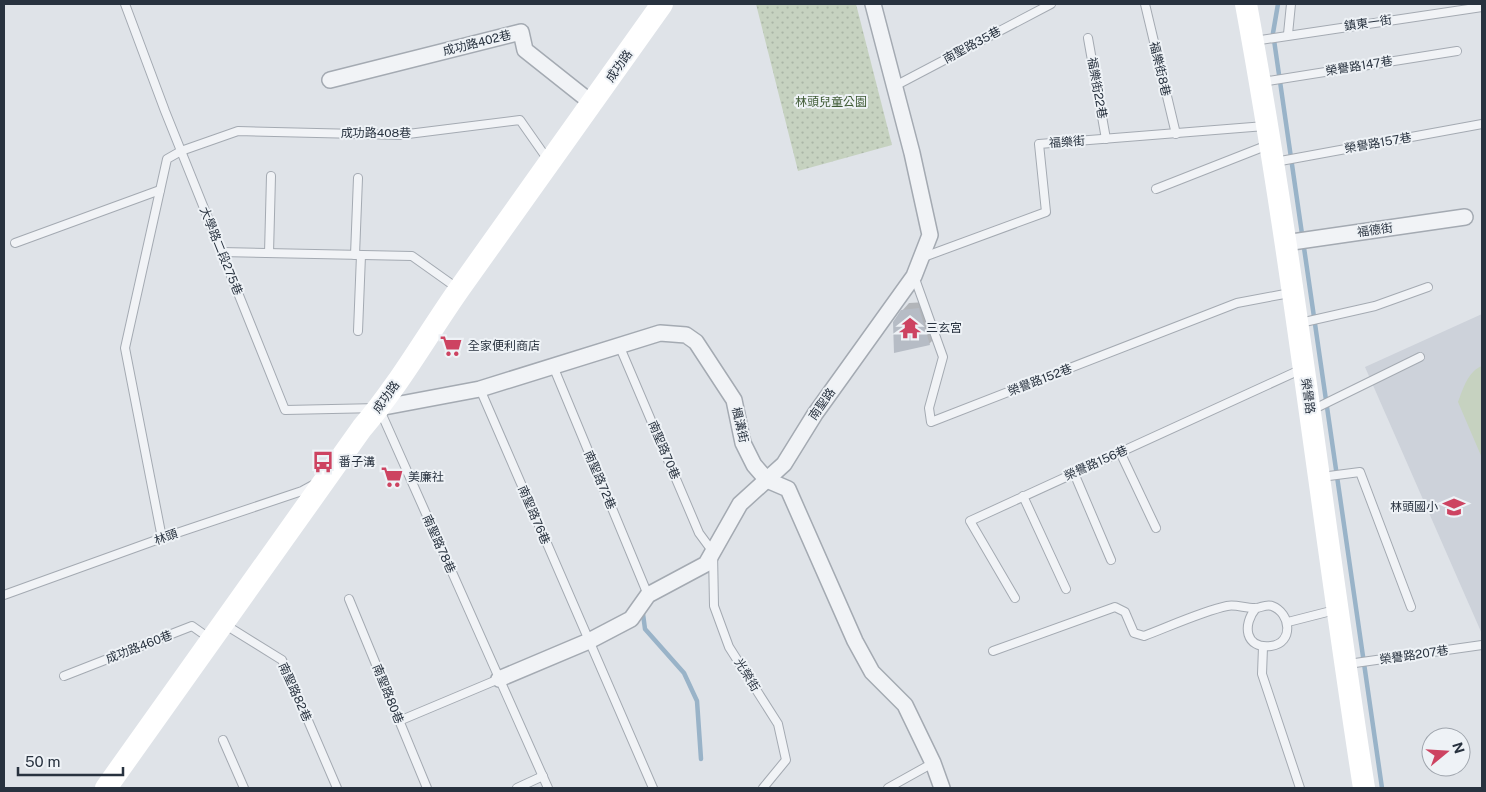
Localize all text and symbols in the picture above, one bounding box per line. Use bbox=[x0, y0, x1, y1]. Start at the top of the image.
street label: 鎮東一街 bbox=[1343, 13, 1393, 33]
street label: 南聖路35巷 bbox=[941, 24, 1003, 66]
street label: 成功路402巷 bbox=[441, 28, 513, 58]
street label: 福樂街8巷 bbox=[1147, 40, 1173, 98]
street label: 成功路 bbox=[603, 47, 635, 85]
street label: 榮譽路147巷 bbox=[1325, 54, 1393, 78]
street label: 福樂街22巷 bbox=[1085, 56, 1109, 120]
park label: 林頭兒童公園 bbox=[795, 95, 867, 109]
street label: 成功路408巷 bbox=[341, 126, 411, 140]
street label: 榮譽路157巷 bbox=[1343, 130, 1413, 156]
street label: 福樂街 bbox=[1049, 134, 1085, 150]
street label: 大學路二段275巷 bbox=[197, 205, 245, 297]
street label: 福德街 bbox=[1356, 221, 1394, 239]
temple icon: 三玄宮 bbox=[897, 315, 923, 341]
place label: 三玄宮 bbox=[926, 321, 962, 335]
supermarket icon: 全家便利商店 bbox=[438, 333, 464, 359]
place label: 全家便利商店 bbox=[468, 339, 540, 353]
street label: 榮譽路152巷 bbox=[1006, 361, 1074, 399]
street label: 榮譽路 bbox=[1299, 377, 1317, 415]
street label: 成功路 bbox=[370, 378, 402, 416]
street label: 南聖路 bbox=[806, 385, 838, 423]
street label: 楓溝街 bbox=[729, 406, 751, 444]
street label: 南聖路70巷 bbox=[645, 419, 683, 481]
street label: 榮譽路156巷 bbox=[1062, 443, 1130, 483]
bus stop icon: 番子溝 bbox=[310, 449, 336, 475]
street label: 南聖路72巷 bbox=[581, 449, 619, 511]
place label: 番子溝 bbox=[339, 455, 375, 469]
supermarket icon: 美廉社 bbox=[379, 464, 405, 490]
place label: 美廉社 bbox=[408, 470, 444, 484]
street label: 南聖路76巷 bbox=[515, 484, 553, 546]
school or university icon: 林頭國小 bbox=[1441, 494, 1467, 520]
place label: 林頭國小 bbox=[1390, 500, 1438, 514]
street label: 南聖路78巷 bbox=[420, 512, 458, 576]
street label: 林頭 bbox=[152, 526, 180, 548]
street label: 成功路460巷 bbox=[104, 628, 174, 666]
street label: 榮譽路207巷 bbox=[1379, 643, 1449, 667]
street label: 光榮街 bbox=[732, 656, 762, 694]
street label: 南聖路82巷 bbox=[276, 660, 314, 724]
street label: 南聖路80巷 bbox=[370, 662, 406, 726]
north arrow bbox=[1421, 727, 1471, 777]
text: N bbox=[1449, 740, 1468, 756]
scale bar bbox=[18, 744, 122, 776]
text: 50 m bbox=[25, 753, 60, 770]

